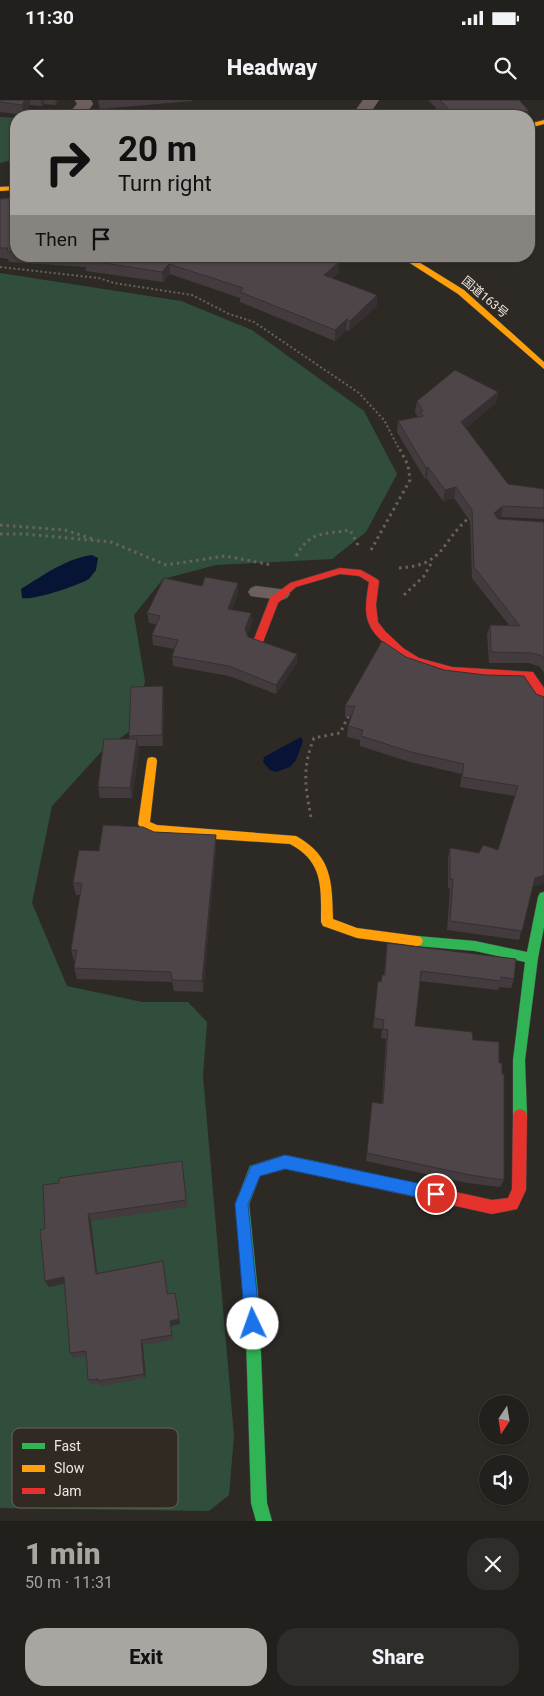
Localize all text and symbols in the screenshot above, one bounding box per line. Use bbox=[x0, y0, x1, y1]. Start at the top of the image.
text: 11:30 bbox=[25, 6, 74, 29]
icon: back bbox=[25, 54, 53, 82]
icon: search bbox=[491, 54, 519, 82]
text: Headway bbox=[227, 55, 317, 80]
text: 20 m bbox=[118, 129, 197, 170]
icon: right bbox=[35, 130, 100, 195]
text: Turn right bbox=[118, 171, 212, 196]
icon: arrive bbox=[87, 225, 115, 253]
text: Then bbox=[35, 228, 77, 251]
street label: 国道163号 bbox=[459, 274, 511, 320]
pin bbox=[415, 1173, 457, 1215]
icon: arrive bbox=[422, 1180, 450, 1208]
position arrow bbox=[226, 1297, 278, 1349]
north arrow bbox=[479, 1395, 529, 1445]
map controls bbox=[479, 1395, 529, 1505]
legend bbox=[12, 1428, 178, 1508]
text: Fast bbox=[54, 1438, 81, 1454]
button: sound bbox=[479, 1455, 529, 1505]
text: Slow bbox=[54, 1460, 85, 1476]
text: Jam bbox=[54, 1483, 82, 1499]
text: 1 min bbox=[25, 1536, 101, 1571]
button: close bbox=[467, 1538, 519, 1590]
text: 50 m · 11:31 bbox=[25, 1573, 113, 1592]
button: Exit bbox=[25, 1628, 267, 1686]
button: Share bbox=[277, 1628, 519, 1686]

